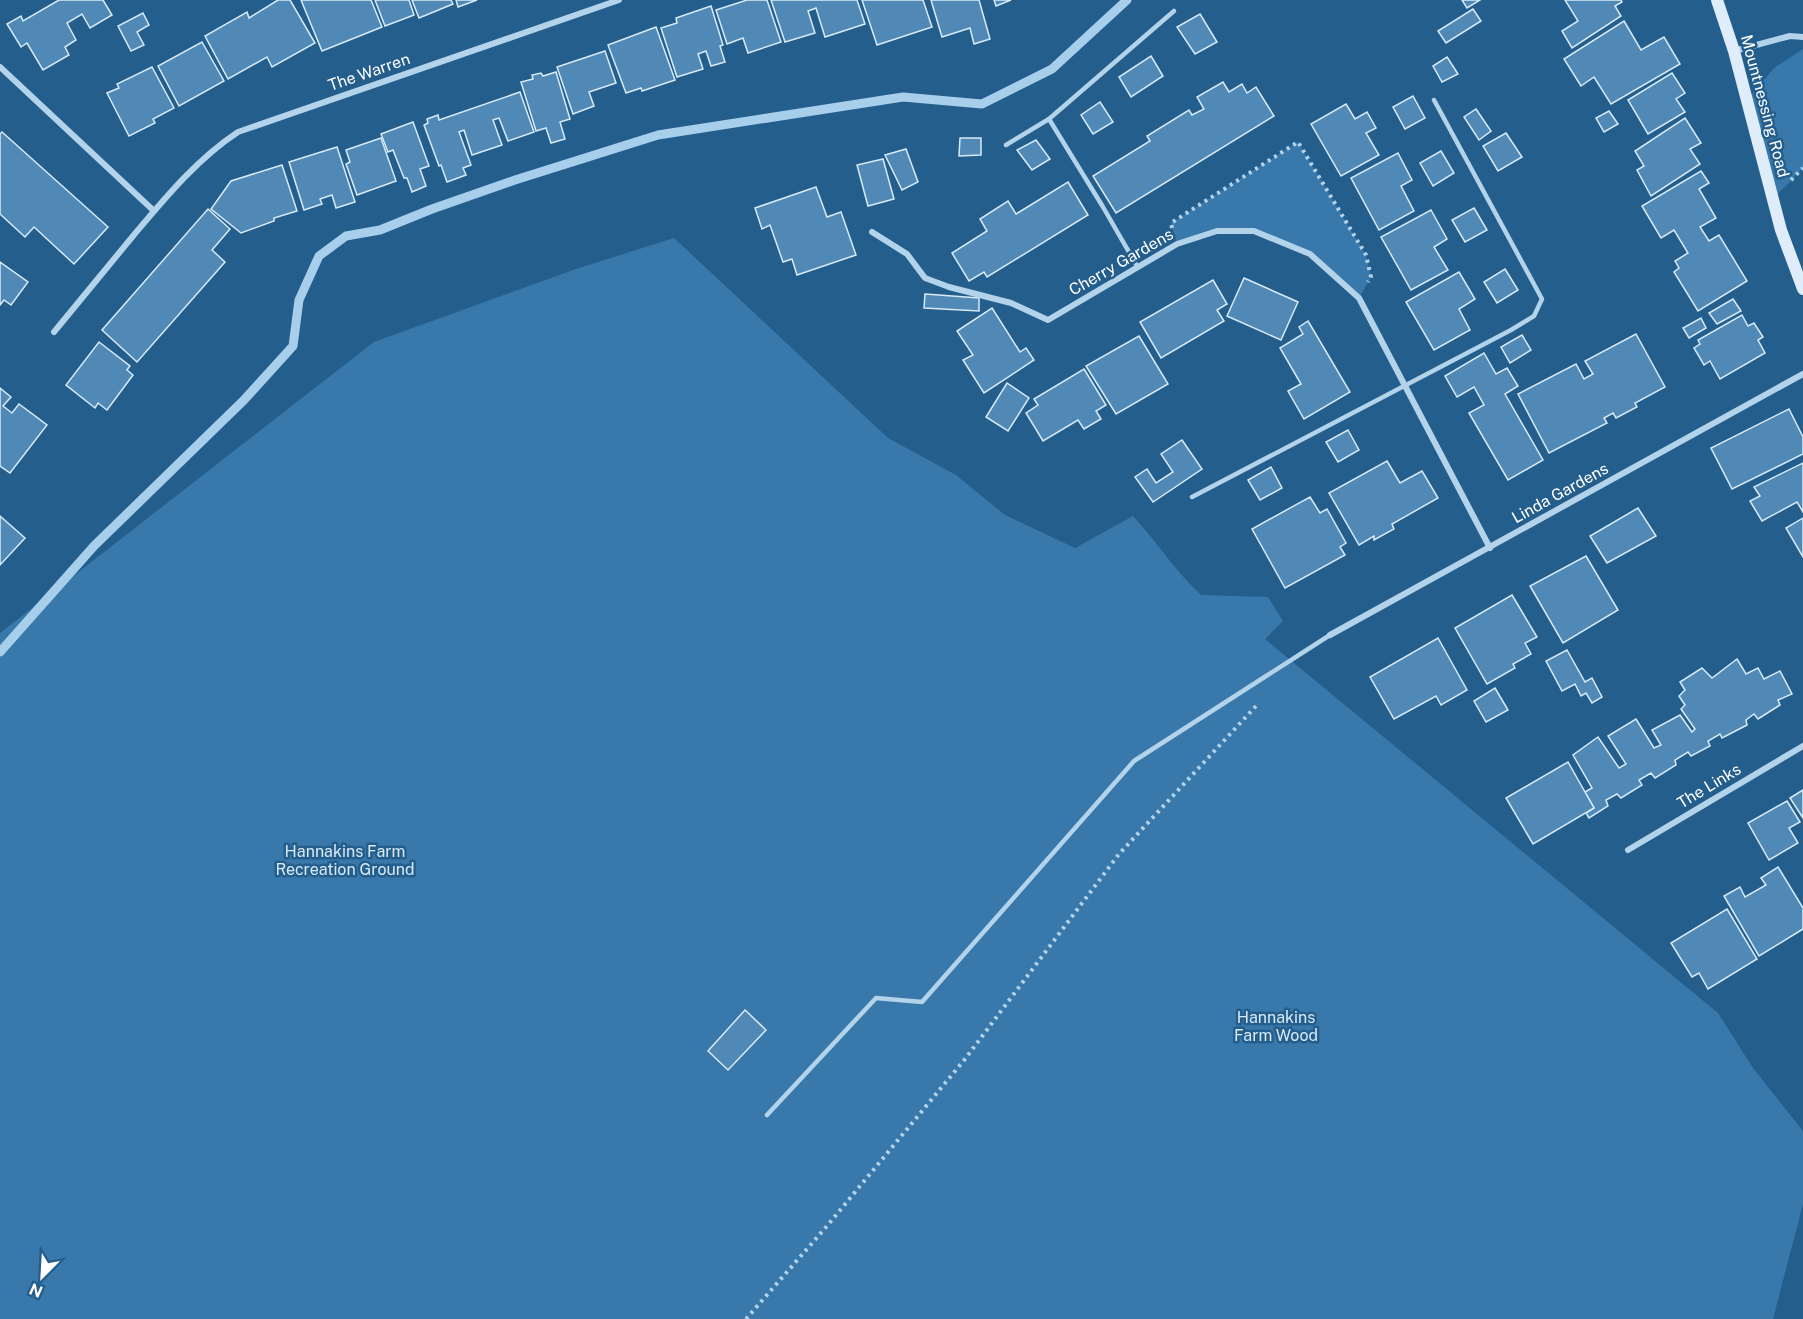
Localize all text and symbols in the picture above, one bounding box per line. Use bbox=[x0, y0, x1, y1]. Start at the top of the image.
street label: Mountnessing Road bbox=[1737, 33, 1793, 179]
street label: The Warren bbox=[326, 49, 412, 95]
street label: Cherry Gardens bbox=[1066, 225, 1176, 299]
street label: Linda Gardens bbox=[1508, 459, 1612, 527]
street label: The Links bbox=[1674, 760, 1744, 812]
park label: Hannakins Farm Recreation Ground bbox=[275, 842, 415, 879]
park label: Hannakins Farm Wood bbox=[1234, 1008, 1318, 1045]
north arrow bbox=[12, 1247, 72, 1307]
text: N bbox=[27, 1279, 46, 1301]

